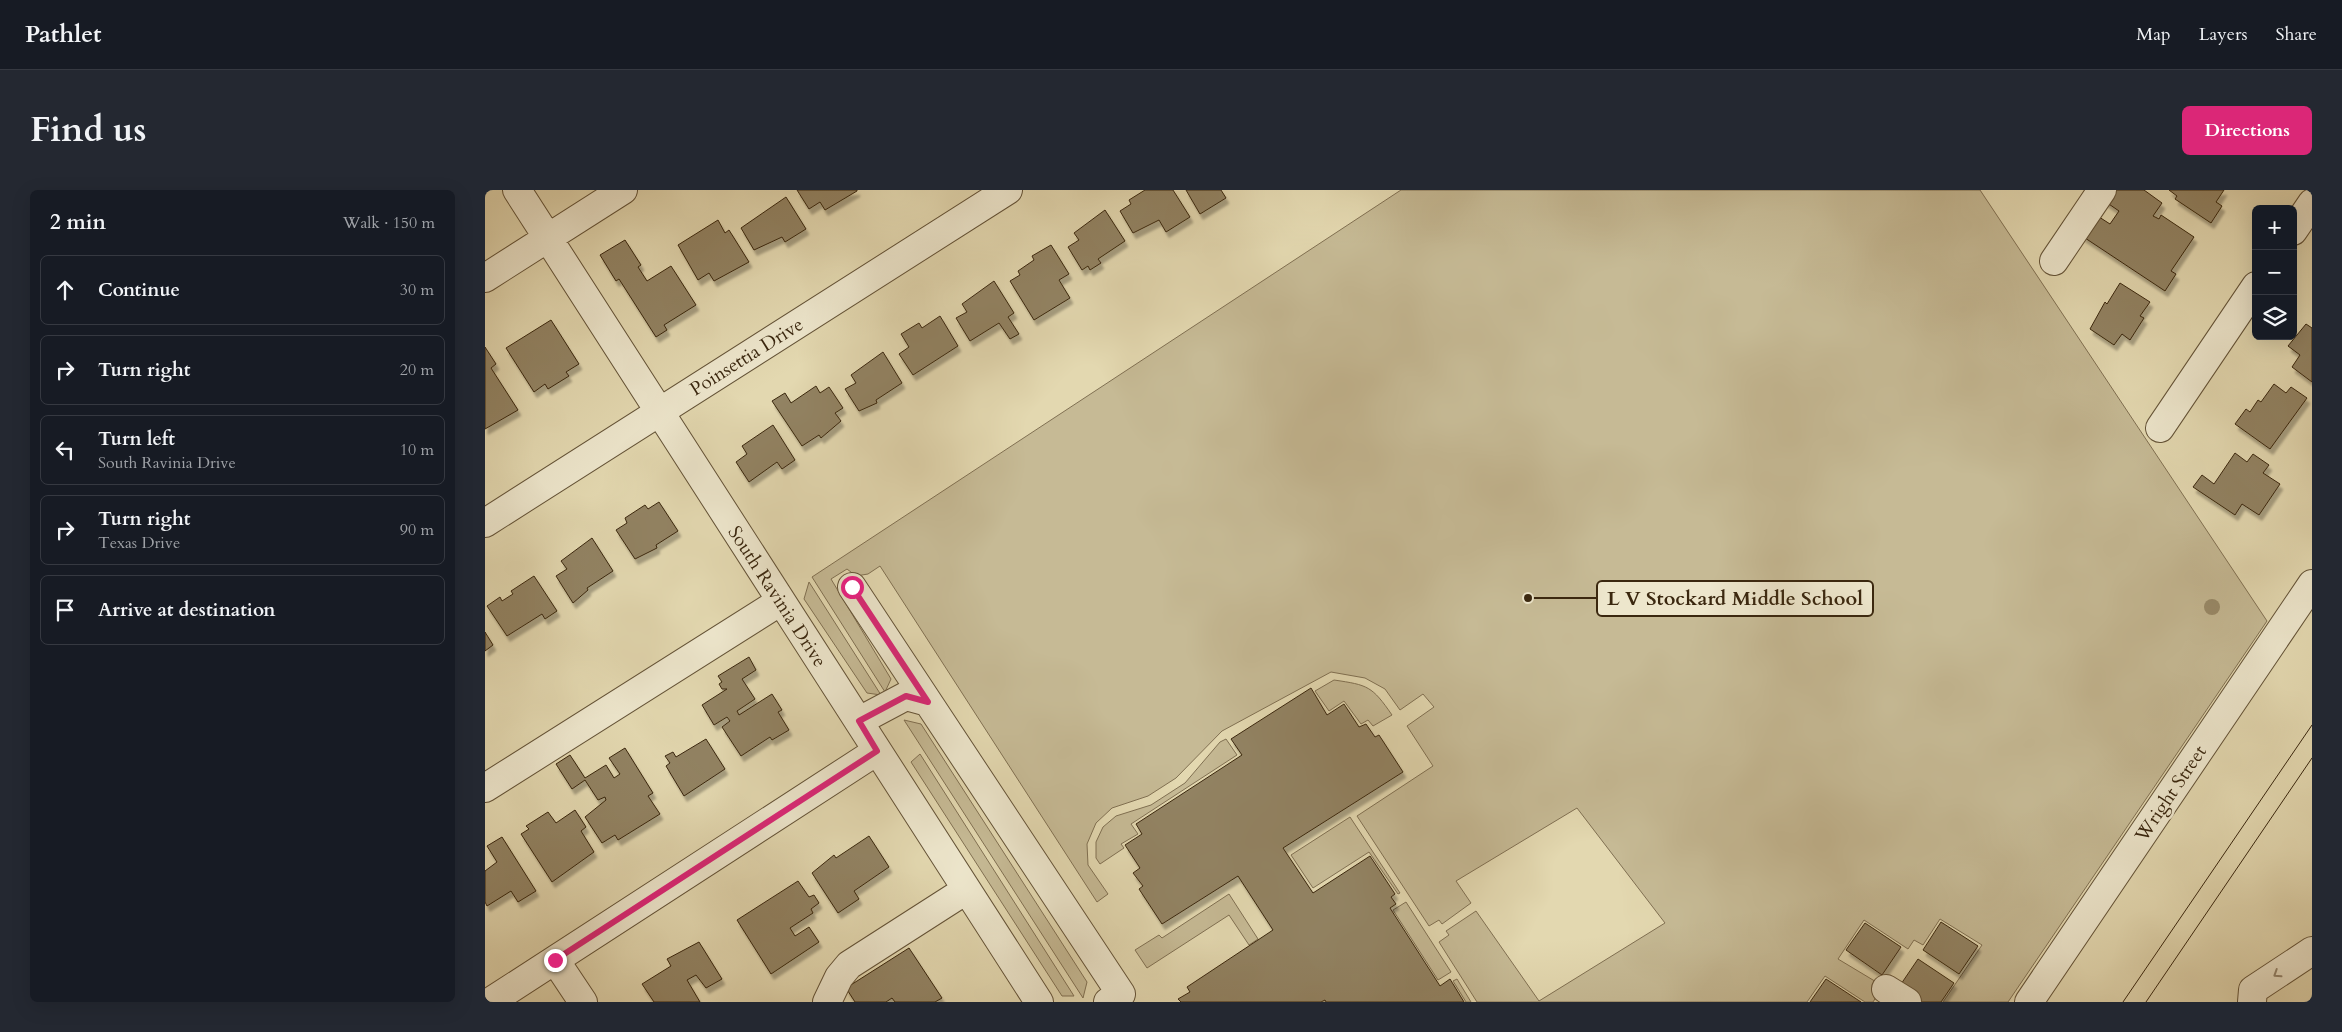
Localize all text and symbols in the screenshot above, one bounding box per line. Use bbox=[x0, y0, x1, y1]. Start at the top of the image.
text: Pathlet bbox=[25, 18, 102, 51]
text: Map bbox=[2136, 22, 2171, 47]
text: Layers bbox=[2199, 22, 2248, 47]
text: Share bbox=[2276, 22, 2317, 47]
text: Find us bbox=[30, 106, 146, 154]
button: Directions bbox=[2182, 106, 2312, 155]
map controls bbox=[2252, 205, 2297, 340]
button: + bbox=[2252, 205, 2297, 250]
text: 2 min bbox=[50, 208, 106, 237]
text: Walk · 150 m bbox=[343, 212, 435, 234]
button: − bbox=[2252, 250, 2297, 295]
icon: ahead bbox=[51, 276, 79, 304]
text: Continue bbox=[98, 277, 180, 303]
text: 30 m bbox=[400, 279, 434, 301]
button: layers bbox=[2252, 295, 2297, 340]
street label: Poinsettia Drive bbox=[685, 312, 808, 402]
icon: right bbox=[51, 356, 79, 384]
text: Turn right bbox=[98, 357, 190, 383]
text: 20 m bbox=[400, 359, 434, 381]
text: Turn left bbox=[98, 426, 175, 452]
icon: left bbox=[51, 436, 79, 464]
text: 10 m bbox=[400, 439, 434, 461]
text: South Ravinia Drive bbox=[98, 452, 236, 474]
text: Turn right bbox=[98, 506, 190, 532]
icon: right bbox=[51, 516, 79, 544]
text: 90 m bbox=[400, 519, 434, 541]
street label: South Ravinia Drive bbox=[722, 521, 833, 672]
text: Texas Drive bbox=[98, 532, 180, 554]
route start bbox=[841, 576, 864, 599]
callout: L V Stockard Middle School bbox=[1597, 581, 1873, 616]
text: L V Stockard Middle School bbox=[1607, 585, 1863, 612]
icon: arrive bbox=[51, 596, 79, 624]
text: Arrive at destination bbox=[98, 597, 275, 623]
street label: Wright Street bbox=[2128, 740, 2213, 848]
route end bbox=[544, 949, 567, 972]
one-way arrow bbox=[2274, 968, 2283, 977]

